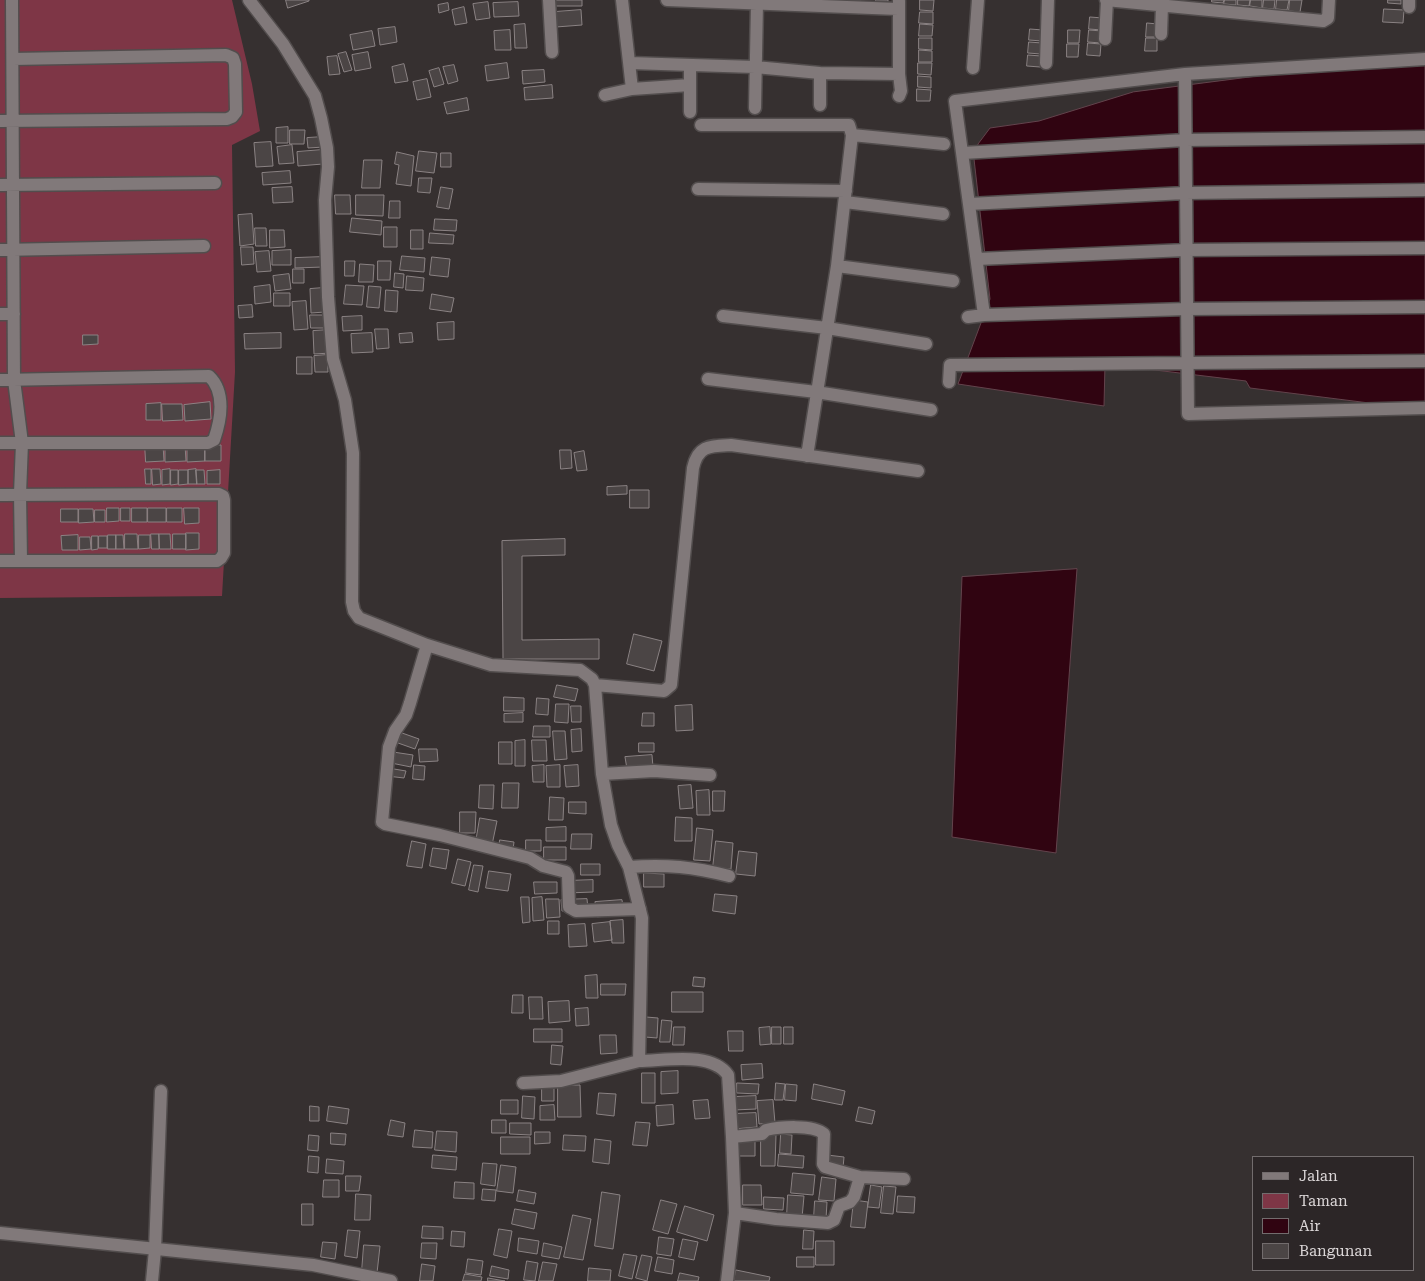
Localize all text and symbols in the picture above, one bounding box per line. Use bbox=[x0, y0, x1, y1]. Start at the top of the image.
legend bbox=[1252, 1156, 1415, 1271]
text: Jalan bbox=[1299, 1167, 1338, 1185]
text: Taman bbox=[1299, 1192, 1348, 1210]
text: Air bbox=[1299, 1217, 1320, 1235]
text: Bangunan bbox=[1299, 1242, 1372, 1260]

